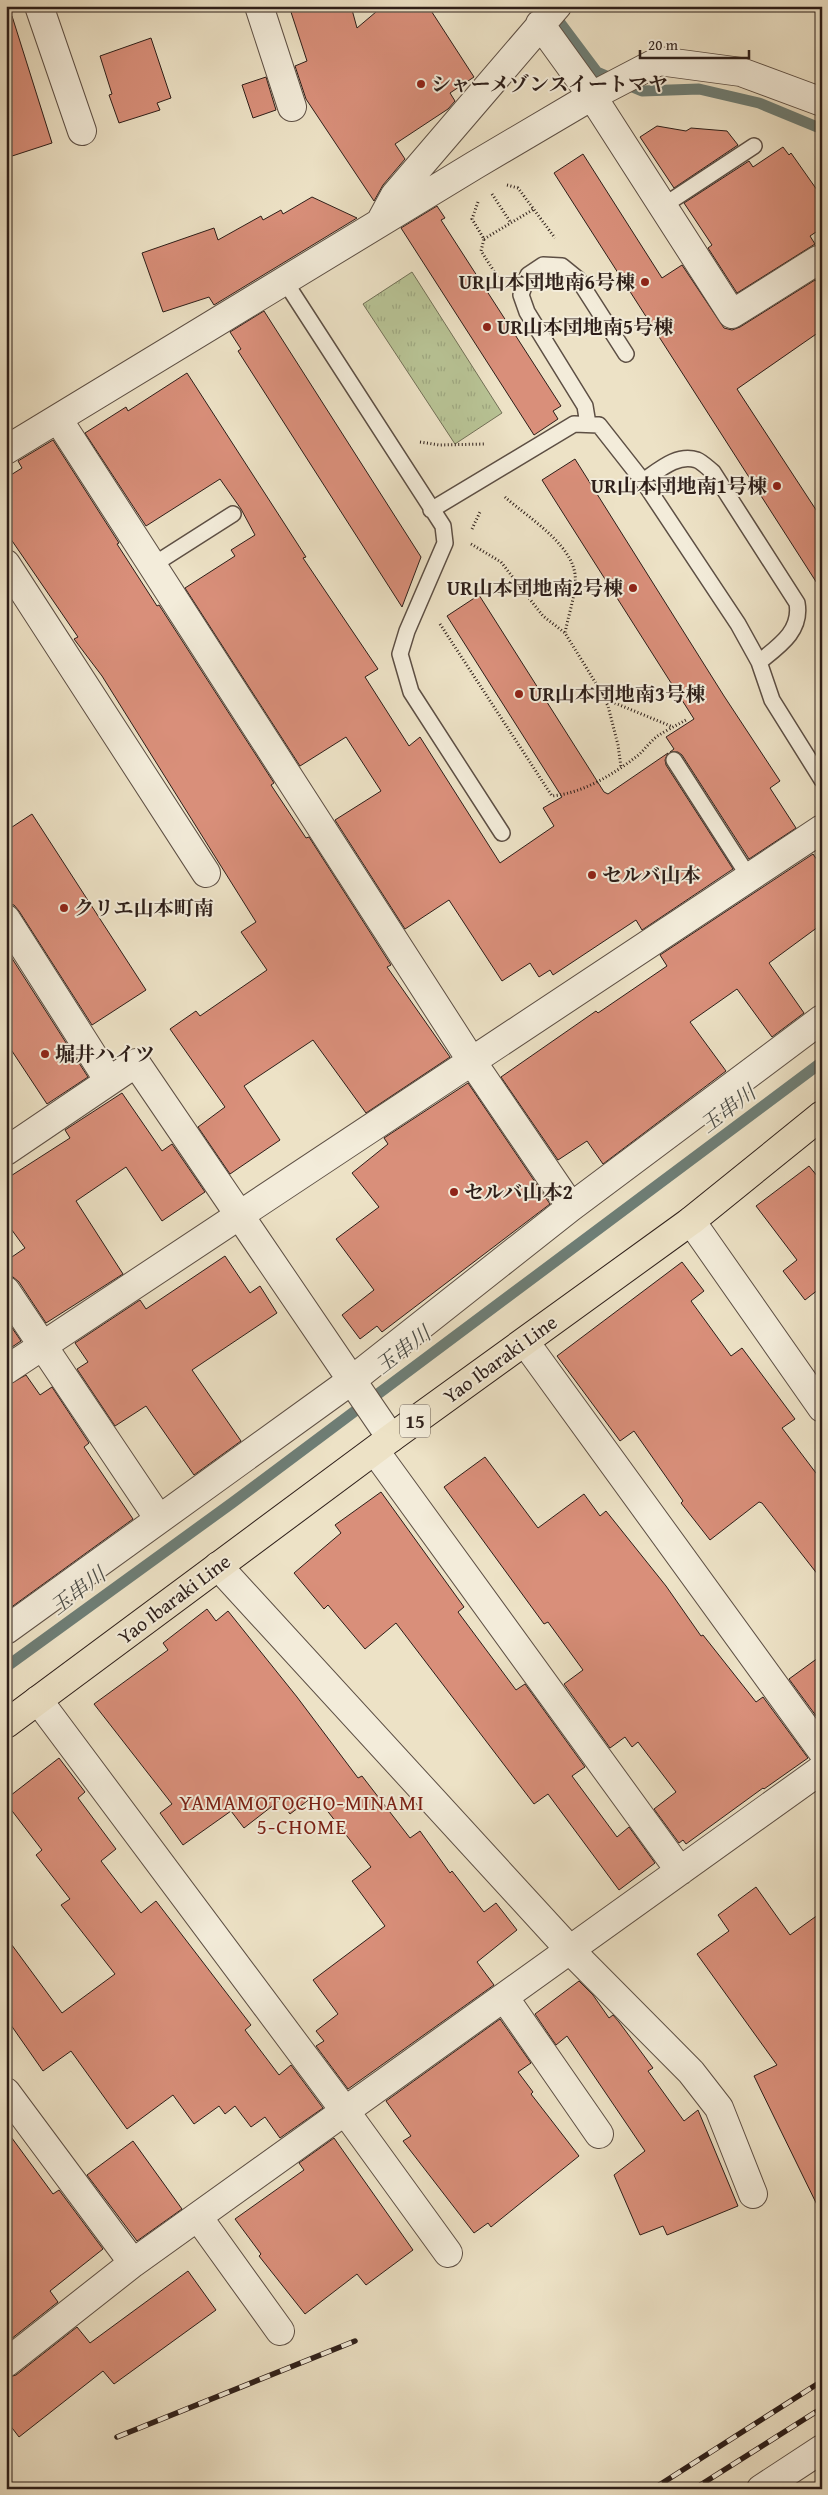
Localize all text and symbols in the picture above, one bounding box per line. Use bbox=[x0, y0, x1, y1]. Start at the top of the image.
scale bar bbox=[640, 28, 749, 60]
text: 20 m bbox=[648, 34, 679, 55]
place label: シャーメゾンスイートマヤ bbox=[431, 69, 668, 98]
marker: シャーメゾンスイートマヤ bbox=[415, 78, 427, 90]
place label: UR山本団地南6号棟 bbox=[459, 267, 635, 296]
marker: UR山本団地南6号棟 bbox=[639, 276, 651, 288]
place label: UR山本団地南5号棟 bbox=[497, 312, 673, 341]
marker: UR山本団地南5号棟 bbox=[481, 321, 493, 333]
place label: UR山本団地南1号棟 bbox=[591, 471, 767, 500]
marker: UR山本団地南1号棟 bbox=[771, 480, 783, 492]
place label: UR山本団地南2号棟 bbox=[447, 573, 623, 602]
marker: UR山本団地南2号棟 bbox=[627, 582, 639, 594]
place label: UR山本団地南3号棟 bbox=[529, 679, 705, 708]
marker: UR山本団地南3号棟 bbox=[513, 688, 525, 700]
place label: セルバ山本 bbox=[602, 860, 701, 889]
marker: セルバ山本 bbox=[586, 869, 598, 881]
place label: クリエ山本町南 bbox=[74, 893, 214, 922]
marker: クリエ山本町南 bbox=[58, 902, 70, 914]
place label: 堀井ハイツ bbox=[55, 1039, 155, 1068]
marker: 堀井ハイツ bbox=[39, 1048, 51, 1060]
water label: 玉串川 bbox=[693, 1076, 764, 1140]
place label: セルバ山本2 bbox=[464, 1177, 573, 1206]
marker: セルバ山本2 bbox=[448, 1186, 460, 1198]
street label: Yao Ibaraki Line bbox=[437, 1307, 563, 1410]
water label: 玉串川 bbox=[368, 1317, 439, 1381]
road number: 15 bbox=[400, 1404, 430, 1438]
street label: Yao Ibaraki Line bbox=[111, 1547, 236, 1651]
water label: 玉串川 bbox=[43, 1558, 114, 1622]
district label: YAMAMOTOCHO-MINAMI 5-CHOME bbox=[179, 1787, 425, 1842]

